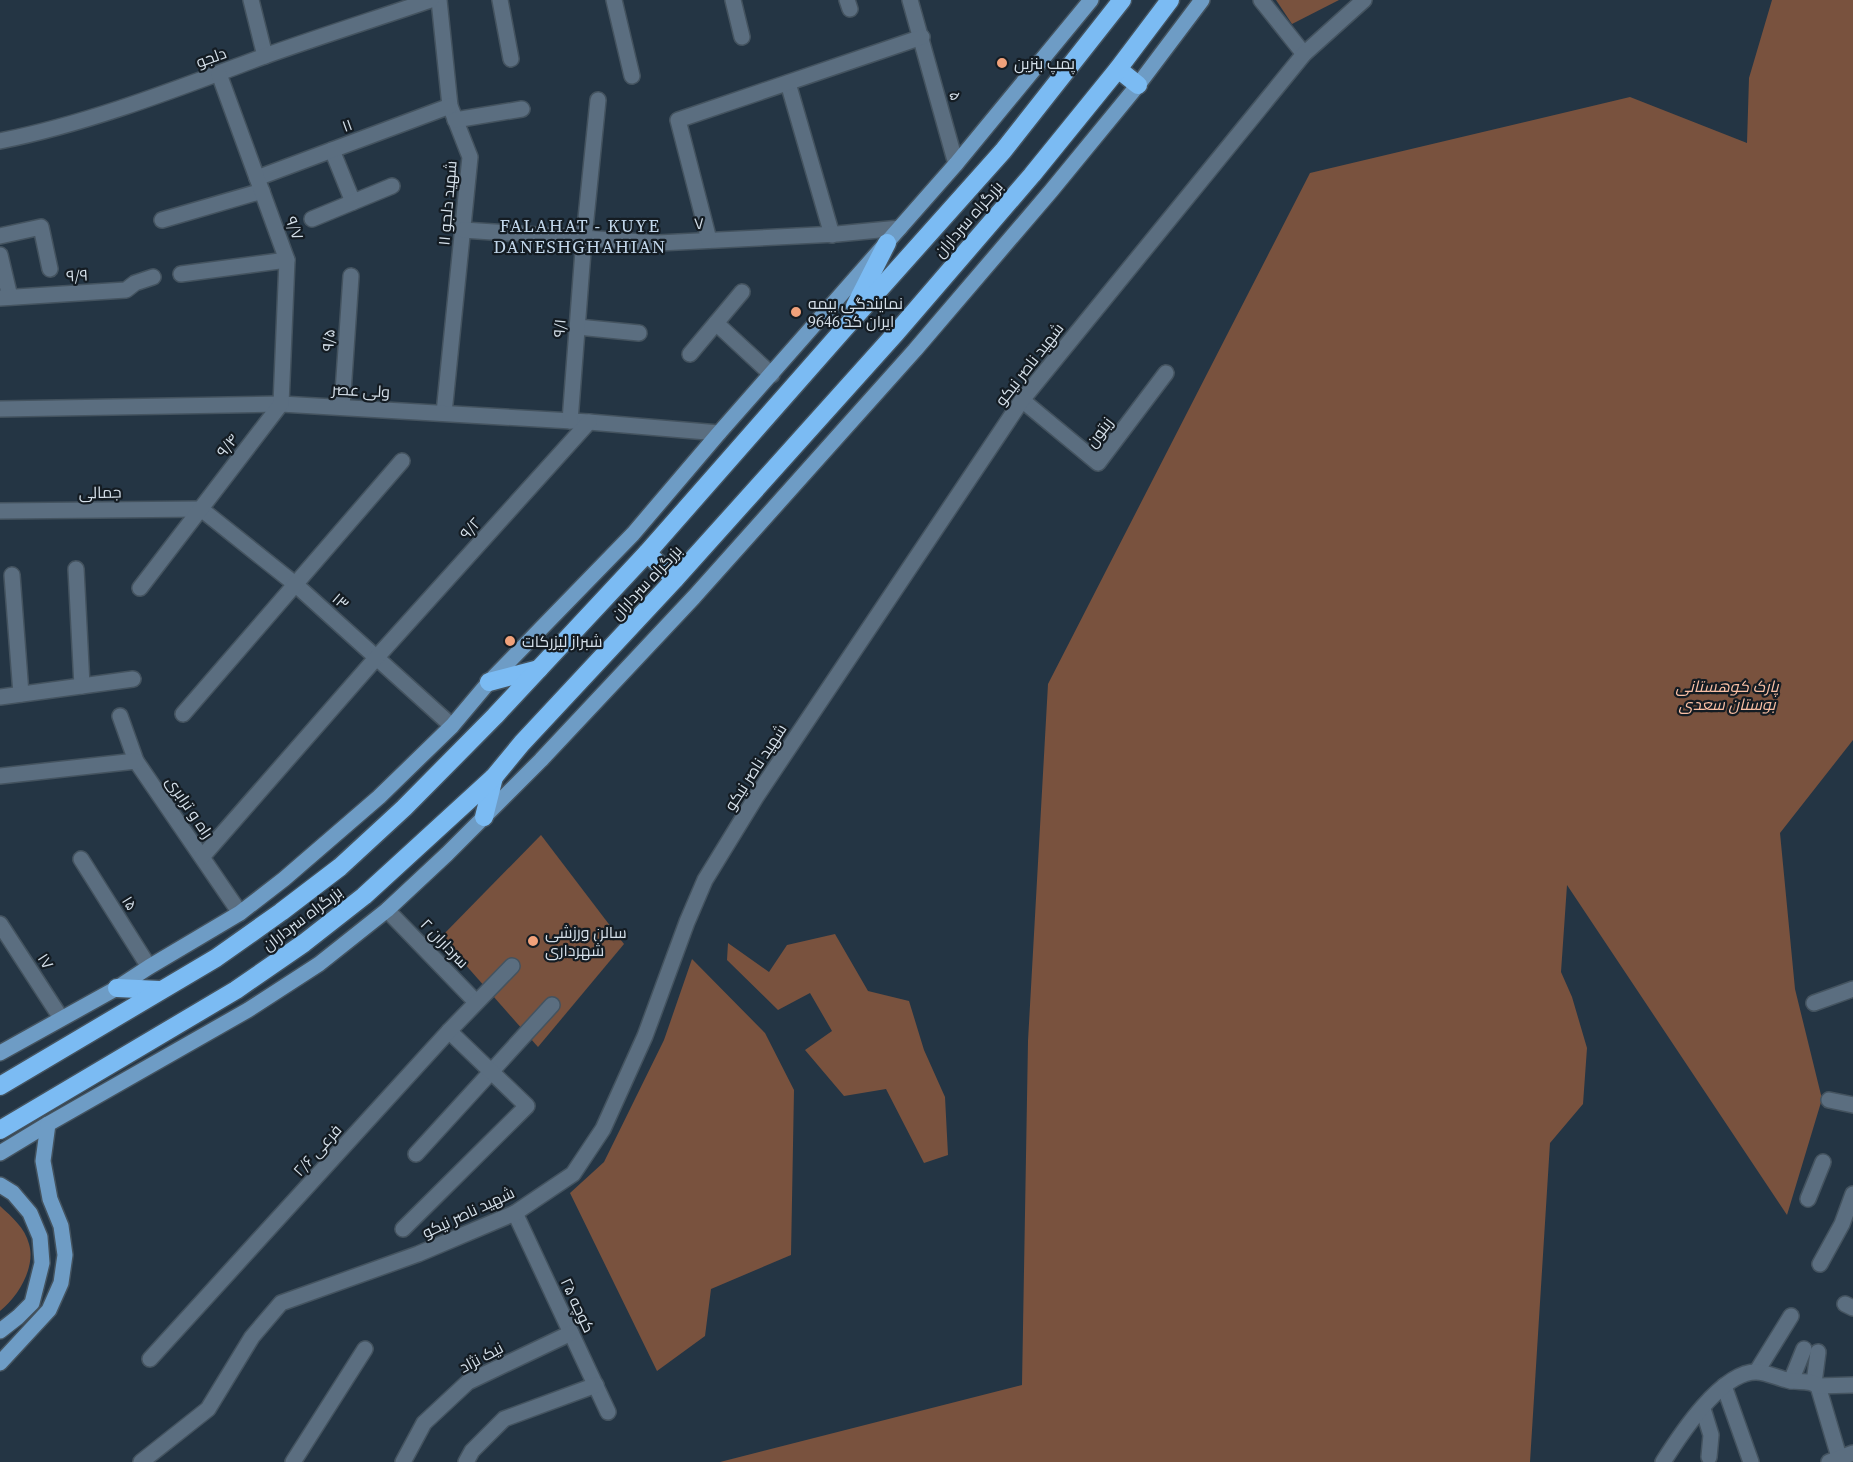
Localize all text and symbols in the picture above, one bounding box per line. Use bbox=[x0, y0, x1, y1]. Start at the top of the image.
street label: دلجو bbox=[193, 41, 229, 73]
place label: پمپ بنزین bbox=[1014, 52, 1076, 75]
marker: پمپ بنزین bbox=[995, 56, 1009, 70]
street label: ۵ bbox=[944, 89, 968, 103]
street label: ۱۱ bbox=[339, 113, 355, 137]
street label: شهید دلجو ۱۱ bbox=[432, 159, 462, 247]
street label: بزرگراه سرداران bbox=[928, 176, 1008, 262]
street label: ۷ bbox=[693, 212, 705, 234]
street label: ۹/۷ bbox=[281, 213, 309, 243]
district label: FALAHAT - KUYE DANESHGHAHIAN bbox=[493, 213, 667, 259]
street label: ۹/۹ bbox=[65, 263, 89, 287]
place label: نمایندگی بیمه ایران کد 9646 bbox=[808, 292, 903, 332]
marker: نمایندگی بیمه ایران کد 9646 bbox=[789, 305, 803, 319]
street label: ۹/۱ bbox=[547, 318, 571, 338]
street label: شهید ناصر نیکو bbox=[990, 318, 1068, 410]
street label: ۹/۵ bbox=[316, 328, 340, 352]
street label: ولی عصر bbox=[330, 377, 391, 403]
street label: زیتون bbox=[1080, 412, 1118, 452]
street label: ۹/۴ bbox=[211, 429, 243, 461]
street label: جمالی bbox=[78, 481, 122, 503]
street label: ۹/۲ bbox=[454, 512, 486, 544]
street label: بزرگراه سرداران bbox=[605, 540, 687, 624]
street label: ۱۳ bbox=[328, 588, 354, 614]
place label: شبراز لیزرکات bbox=[522, 630, 602, 652]
marker: شبراز لیزرکات bbox=[503, 634, 517, 648]
park label: پارک کوهستانی بوستان سعدی bbox=[1675, 675, 1779, 715]
street label: شهید ناصر نیکو bbox=[719, 719, 791, 815]
street label: راه و ترابری bbox=[161, 771, 219, 843]
street label: بزرگراه سرداران bbox=[257, 881, 347, 955]
street label: ۱۵ bbox=[117, 891, 143, 915]
street label: سرداران ۲ bbox=[416, 913, 474, 973]
place label: سالن ورزشی شهرداری bbox=[545, 921, 627, 961]
marker: سالن ورزشی شهرداری bbox=[526, 934, 540, 948]
street label: ۱۷ bbox=[33, 949, 59, 973]
street label: فرعی ۲/۶ bbox=[288, 1119, 346, 1181]
street label: شهید ناصر نیکو bbox=[418, 1181, 518, 1243]
street label: کوچه ۲۵ bbox=[555, 1274, 600, 1336]
street label: نیک نژاد bbox=[455, 1336, 507, 1378]

